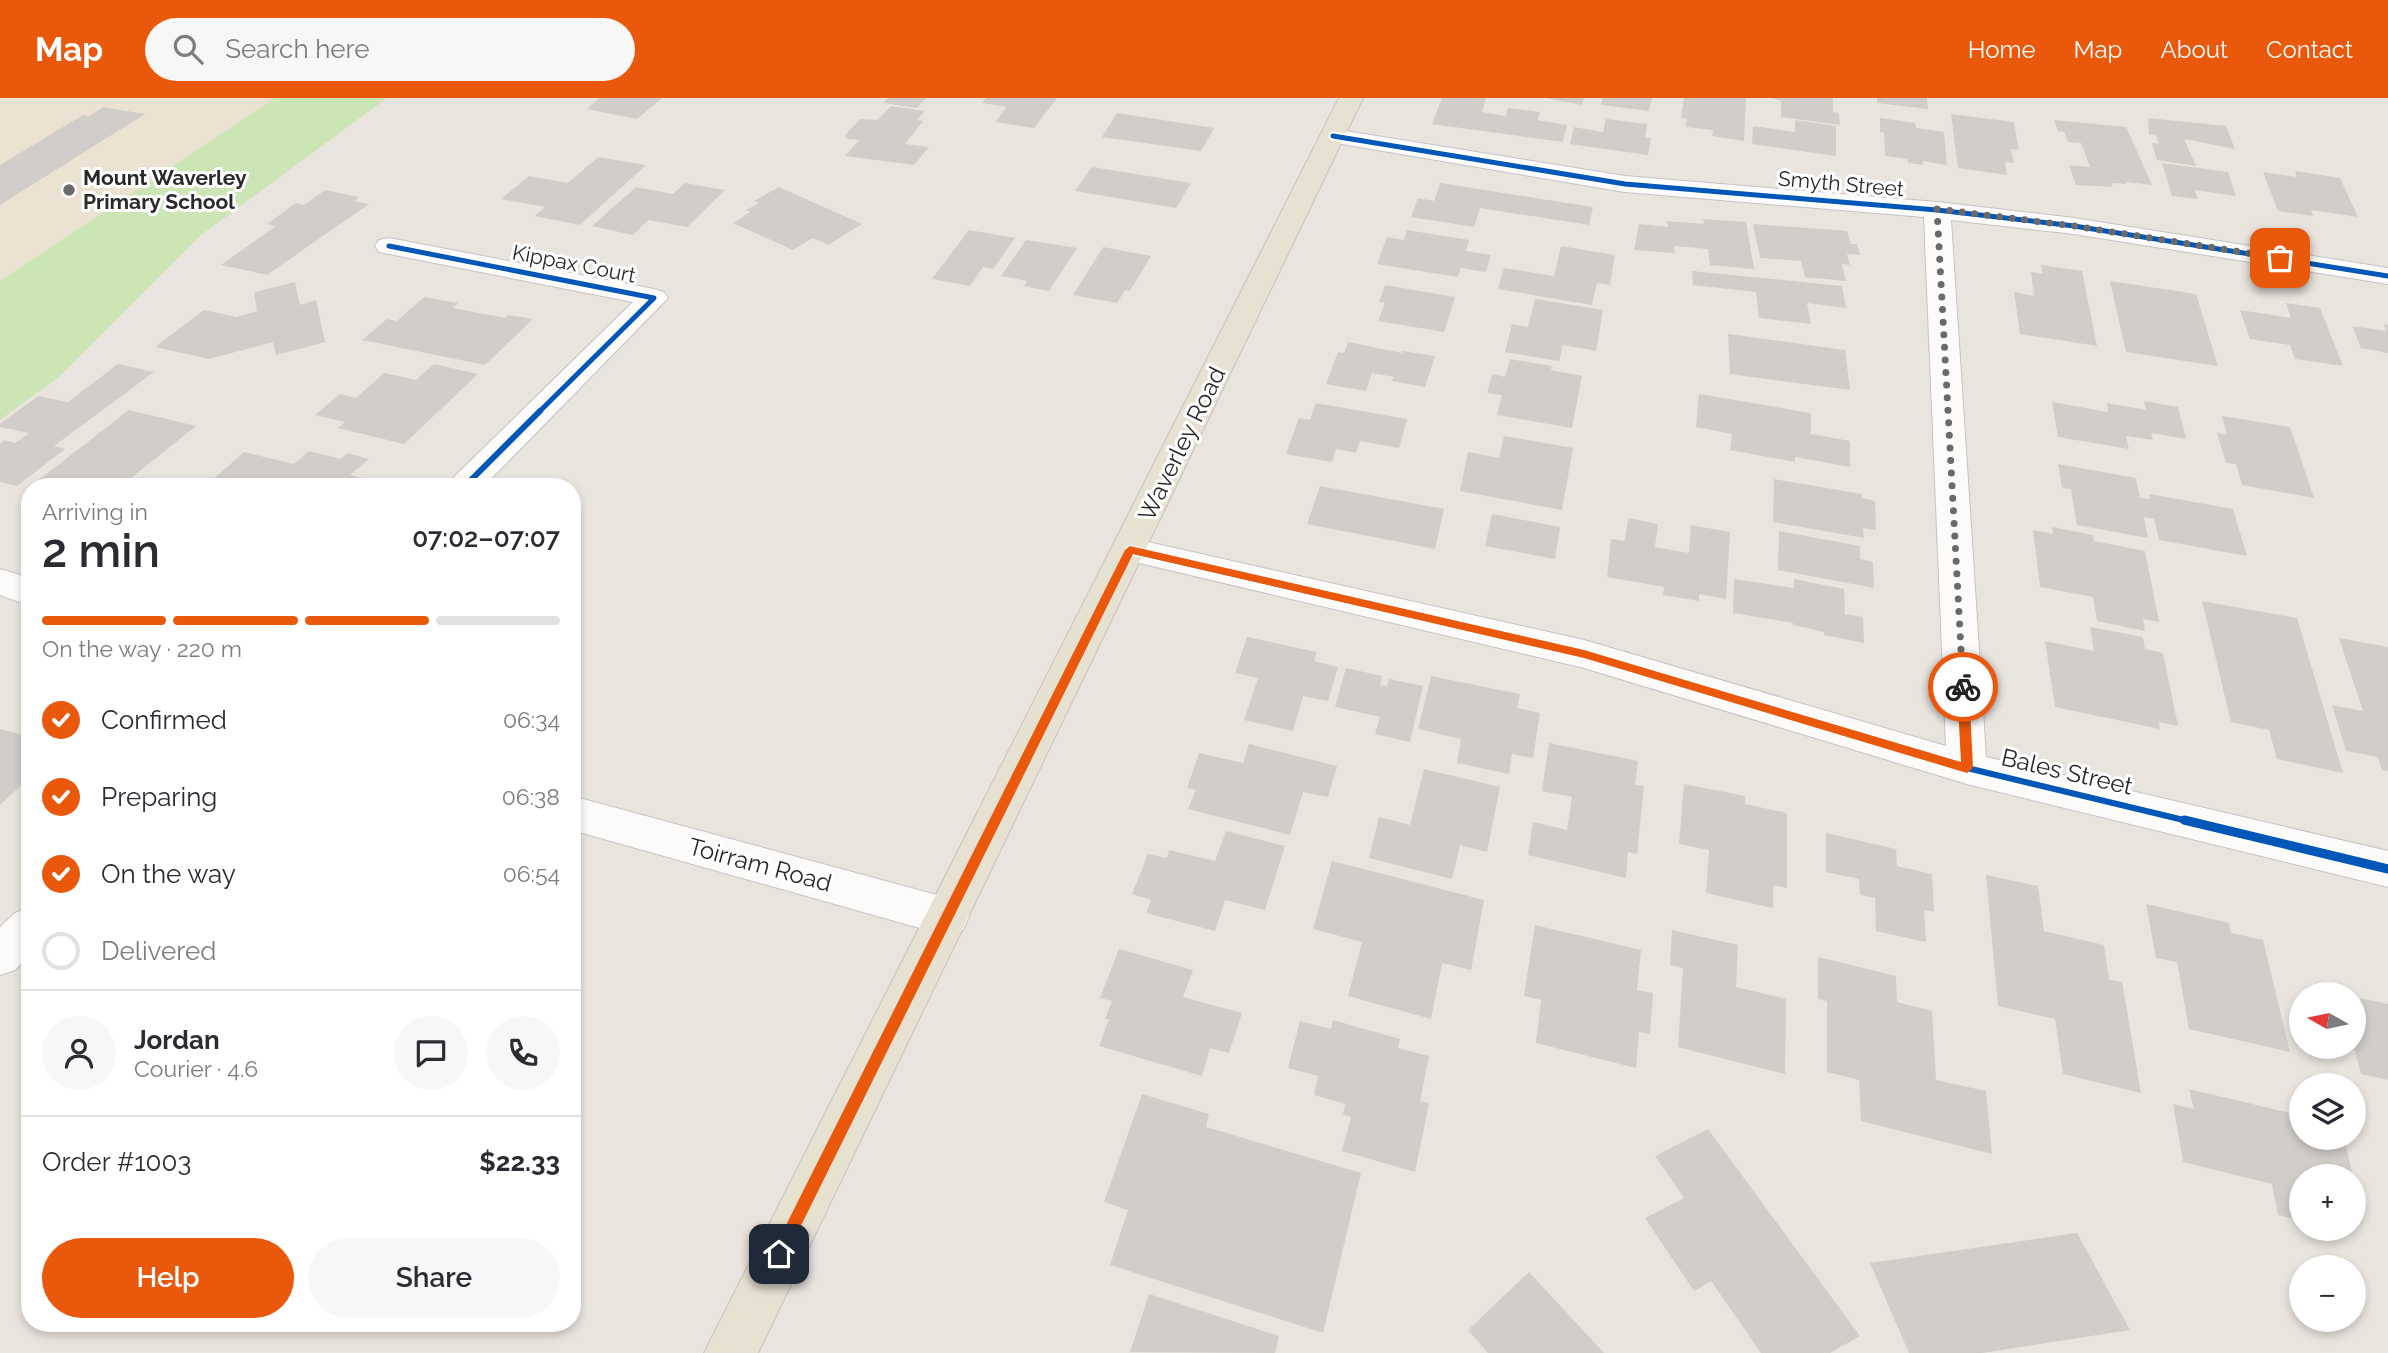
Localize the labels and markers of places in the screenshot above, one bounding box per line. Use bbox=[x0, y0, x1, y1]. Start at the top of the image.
place label: Mount Waverley Primary School bbox=[83, 165, 247, 214]
marker: Mount Waverley Primary School bbox=[61, 182, 77, 198]
pin bbox=[2250, 228, 2310, 288]
pin bbox=[749, 1224, 809, 1284]

